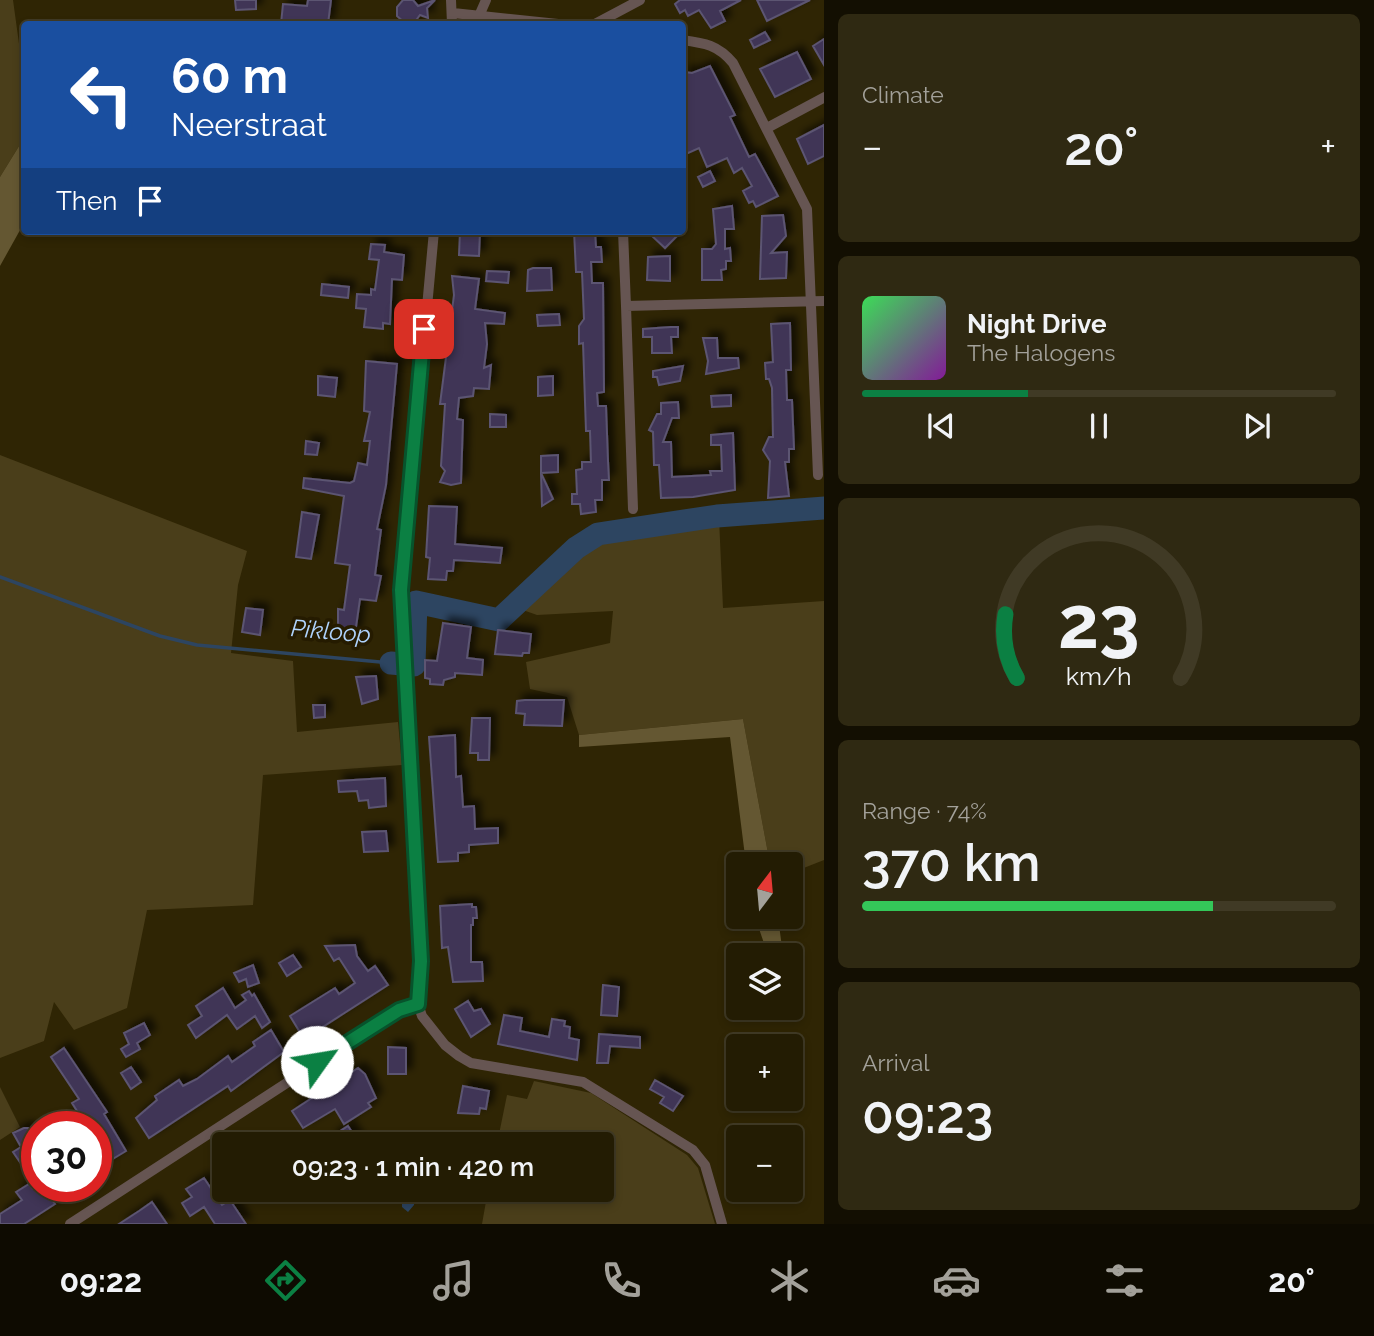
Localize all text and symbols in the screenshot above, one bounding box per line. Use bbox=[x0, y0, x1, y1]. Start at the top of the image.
text: 60 m bbox=[171, 47, 288, 104]
icon: left bbox=[56, 49, 147, 140]
text: Climate bbox=[862, 81, 944, 108]
text: Neerstraat bbox=[171, 106, 327, 143]
text: 20° bbox=[1064, 116, 1138, 177]
text: − bbox=[862, 124, 882, 169]
text: + bbox=[1320, 124, 1336, 169]
icon: arrive bbox=[131, 182, 169, 220]
text: Then bbox=[56, 186, 117, 216]
pin bbox=[394, 299, 454, 359]
text: Night Drive bbox=[967, 309, 1106, 339]
icon: arrive bbox=[405, 310, 443, 348]
text: The Halogens bbox=[967, 339, 1115, 366]
icon: previous bbox=[922, 407, 960, 445]
icon: pause bbox=[1080, 407, 1118, 445]
icon: next bbox=[1238, 407, 1276, 445]
text: 23 bbox=[1058, 580, 1140, 665]
water label: Pikloop bbox=[290, 613, 372, 649]
text: km/h bbox=[1066, 661, 1132, 691]
text: Range · 74% bbox=[862, 797, 987, 824]
text: 370 km bbox=[862, 832, 1041, 893]
north arrow bbox=[726, 852, 803, 929]
map controls bbox=[726, 852, 803, 1202]
button: layers bbox=[726, 943, 803, 1020]
position arrow bbox=[280, 1025, 354, 1099]
button: + bbox=[726, 1034, 803, 1111]
text: Arrival bbox=[862, 1049, 929, 1076]
text: 09:23 bbox=[862, 1084, 993, 1145]
speed limit sign: 30 bbox=[21, 1111, 112, 1202]
button: − bbox=[726, 1125, 803, 1202]
text: 09:23 · 1 min · 420 m bbox=[292, 1152, 534, 1182]
icon: directions bbox=[261, 1256, 310, 1305]
icon: music bbox=[429, 1256, 478, 1305]
icon: phone bbox=[597, 1256, 646, 1305]
icon: climate bbox=[765, 1256, 814, 1305]
icon: car bbox=[932, 1256, 981, 1305]
icon: filters bbox=[1100, 1256, 1149, 1305]
text: 09:22 bbox=[59, 1262, 142, 1299]
text: 20° bbox=[1268, 1262, 1315, 1299]

